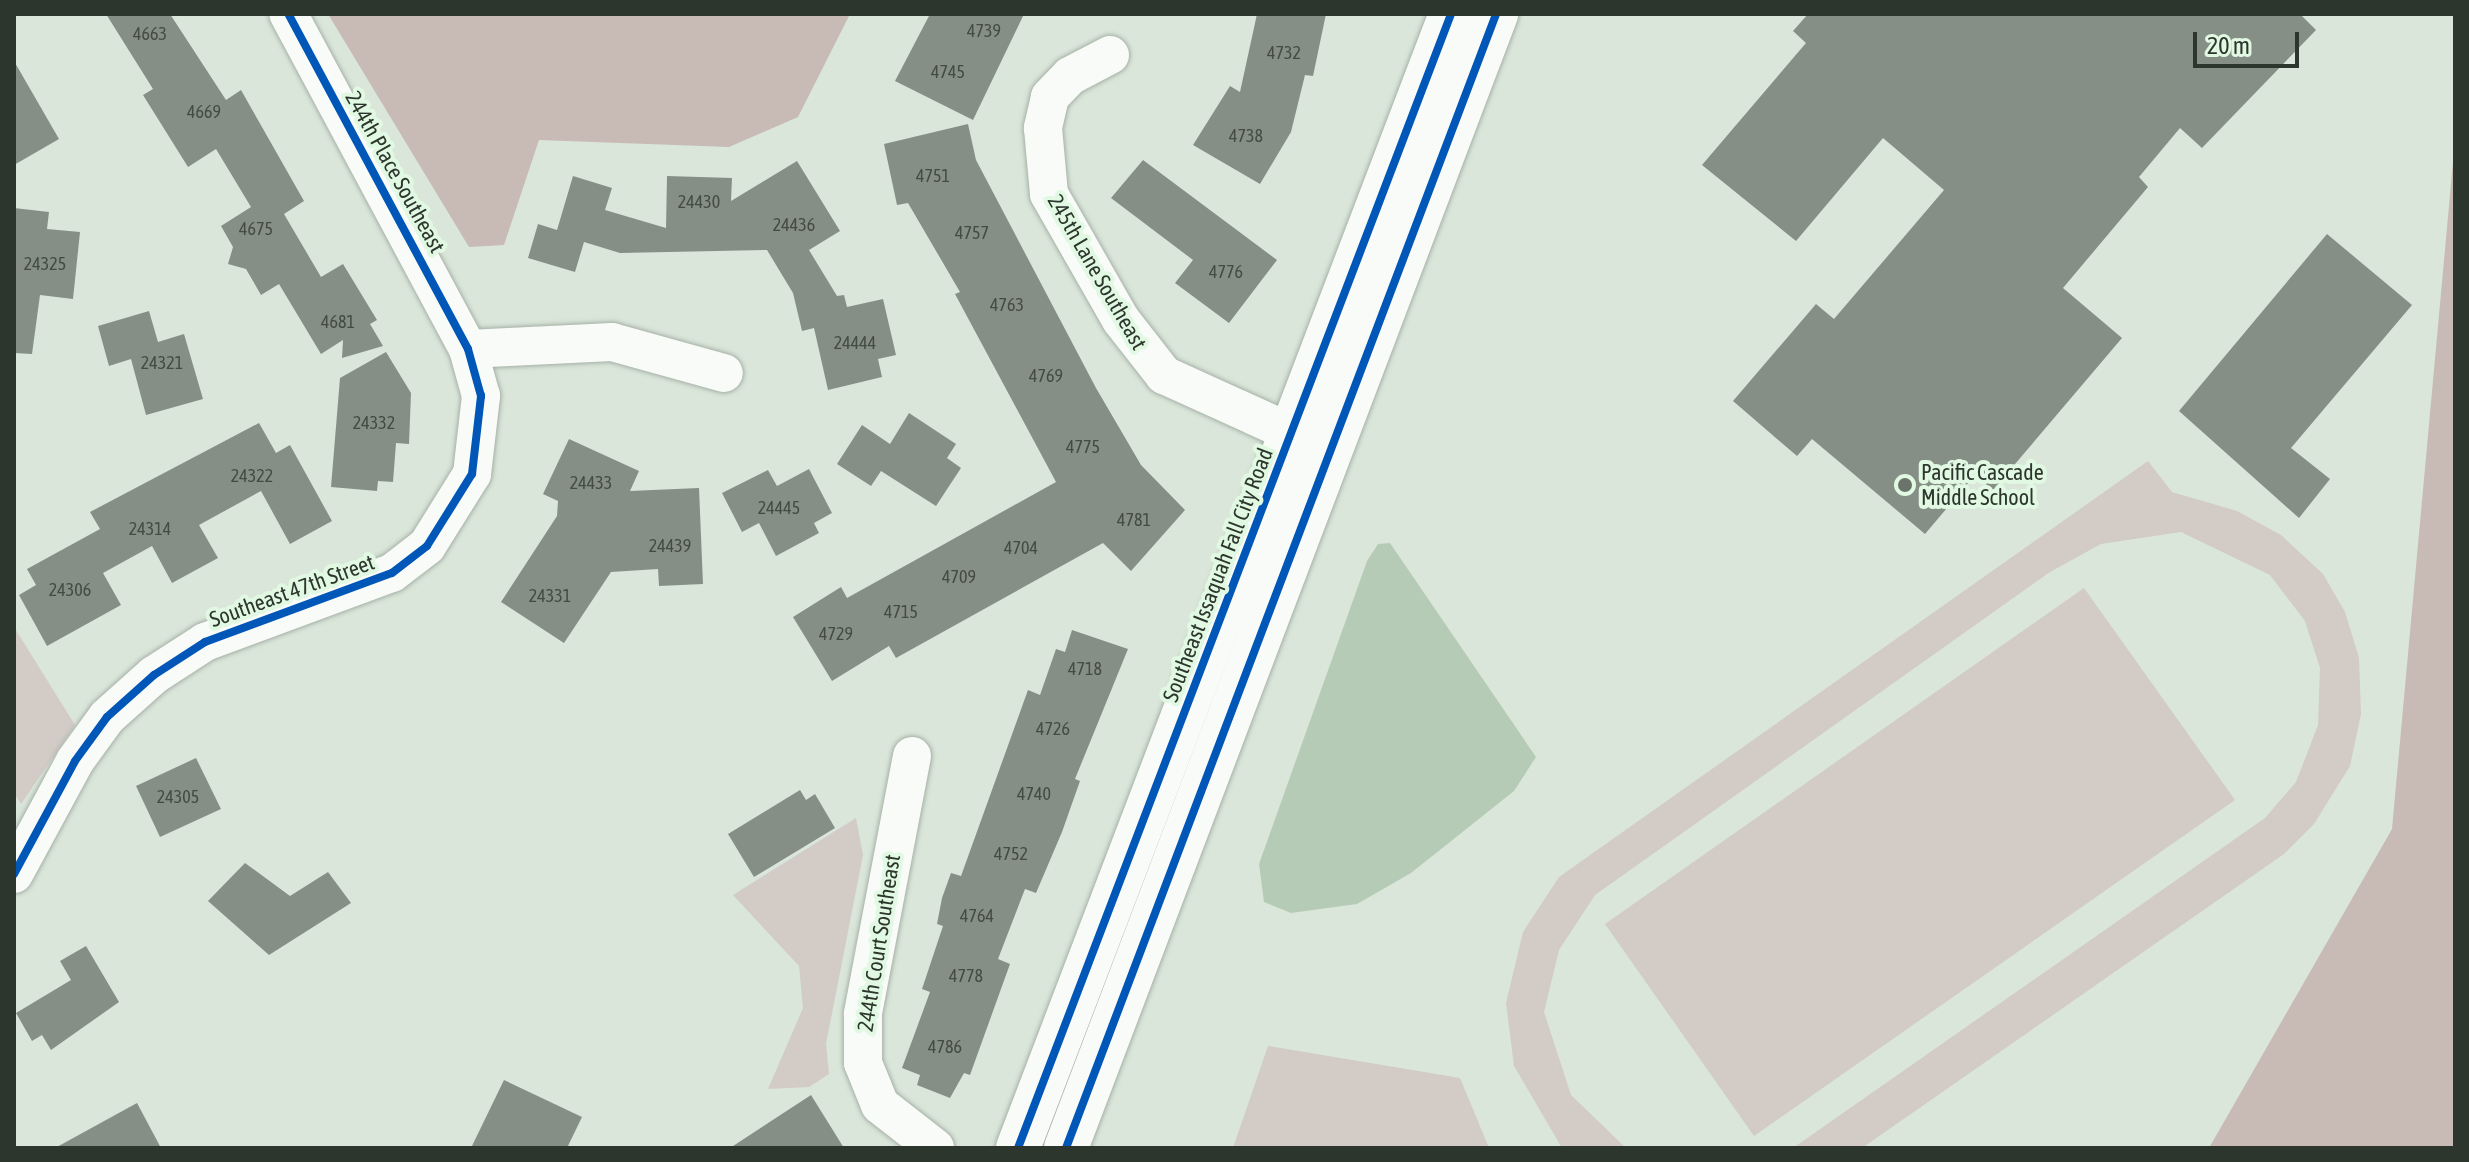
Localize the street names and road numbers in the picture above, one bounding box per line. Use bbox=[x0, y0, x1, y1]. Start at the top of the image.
street label: 244th Place Southeast bbox=[340, 87, 450, 257]
street label: 245th Lane Southeast bbox=[1042, 190, 1152, 354]
street label: Southeast Issaquah Fall City Road bbox=[1157, 444, 1279, 706]
street label: Southeast 47th Street bbox=[206, 549, 378, 633]
street label: 244th Court Southeast bbox=[852, 853, 906, 1033]

